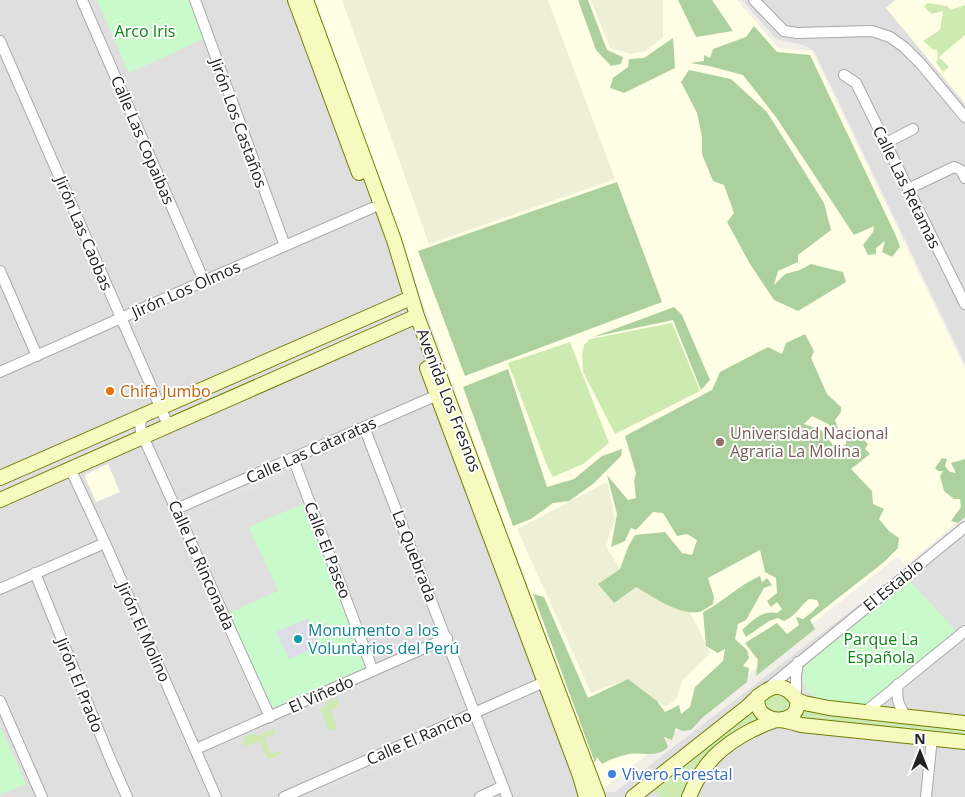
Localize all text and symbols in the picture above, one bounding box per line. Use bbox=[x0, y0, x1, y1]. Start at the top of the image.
park label: Arco Iris bbox=[115, 20, 175, 42]
street label: Jirón Los Castaños bbox=[205, 53, 273, 191]
street label: Calle Las Copaibas bbox=[106, 72, 180, 208]
street label: Calle Las Retamas bbox=[868, 122, 946, 252]
street label: Jirón Las Caobas bbox=[49, 171, 118, 294]
street label: Jirón Los Olmos bbox=[126, 255, 244, 324]
street label: Avenida Los Fresnos bbox=[411, 325, 487, 475]
place label: Chifa Jumbo bbox=[120, 380, 211, 402]
marker: Chifa Jumbo bbox=[104, 385, 116, 397]
street label: Calle Las Cataratas bbox=[242, 411, 380, 489]
place label: Universidad Nacional Agraria La Molina bbox=[730, 422, 888, 462]
marker: Universidad Nacional Agraria La Molina bbox=[714, 436, 726, 448]
street label: Calle La Rinconada bbox=[163, 497, 241, 633]
street label: Calle El Paseo bbox=[299, 498, 357, 602]
street label: La Quebrada bbox=[387, 507, 443, 605]
street label: El Establo bbox=[858, 554, 928, 616]
street label: Jirón El Molino bbox=[111, 577, 176, 685]
place label: Monumento a los Voluntarios del Perú bbox=[308, 619, 459, 659]
park label: Parque La Española bbox=[843, 628, 919, 668]
street label: Jirón El Prado bbox=[50, 633, 109, 735]
marker: Monumento a los Voluntarios del Perú bbox=[292, 633, 304, 645]
street label: El Viñedo bbox=[285, 670, 357, 718]
street label: Calle El Rancho bbox=[363, 704, 475, 770]
north arrow bbox=[895, 727, 945, 777]
text: N bbox=[914, 729, 926, 748]
place label: Vivero Forestal bbox=[622, 763, 733, 785]
marker: Vivero Forestal bbox=[606, 768, 618, 780]

